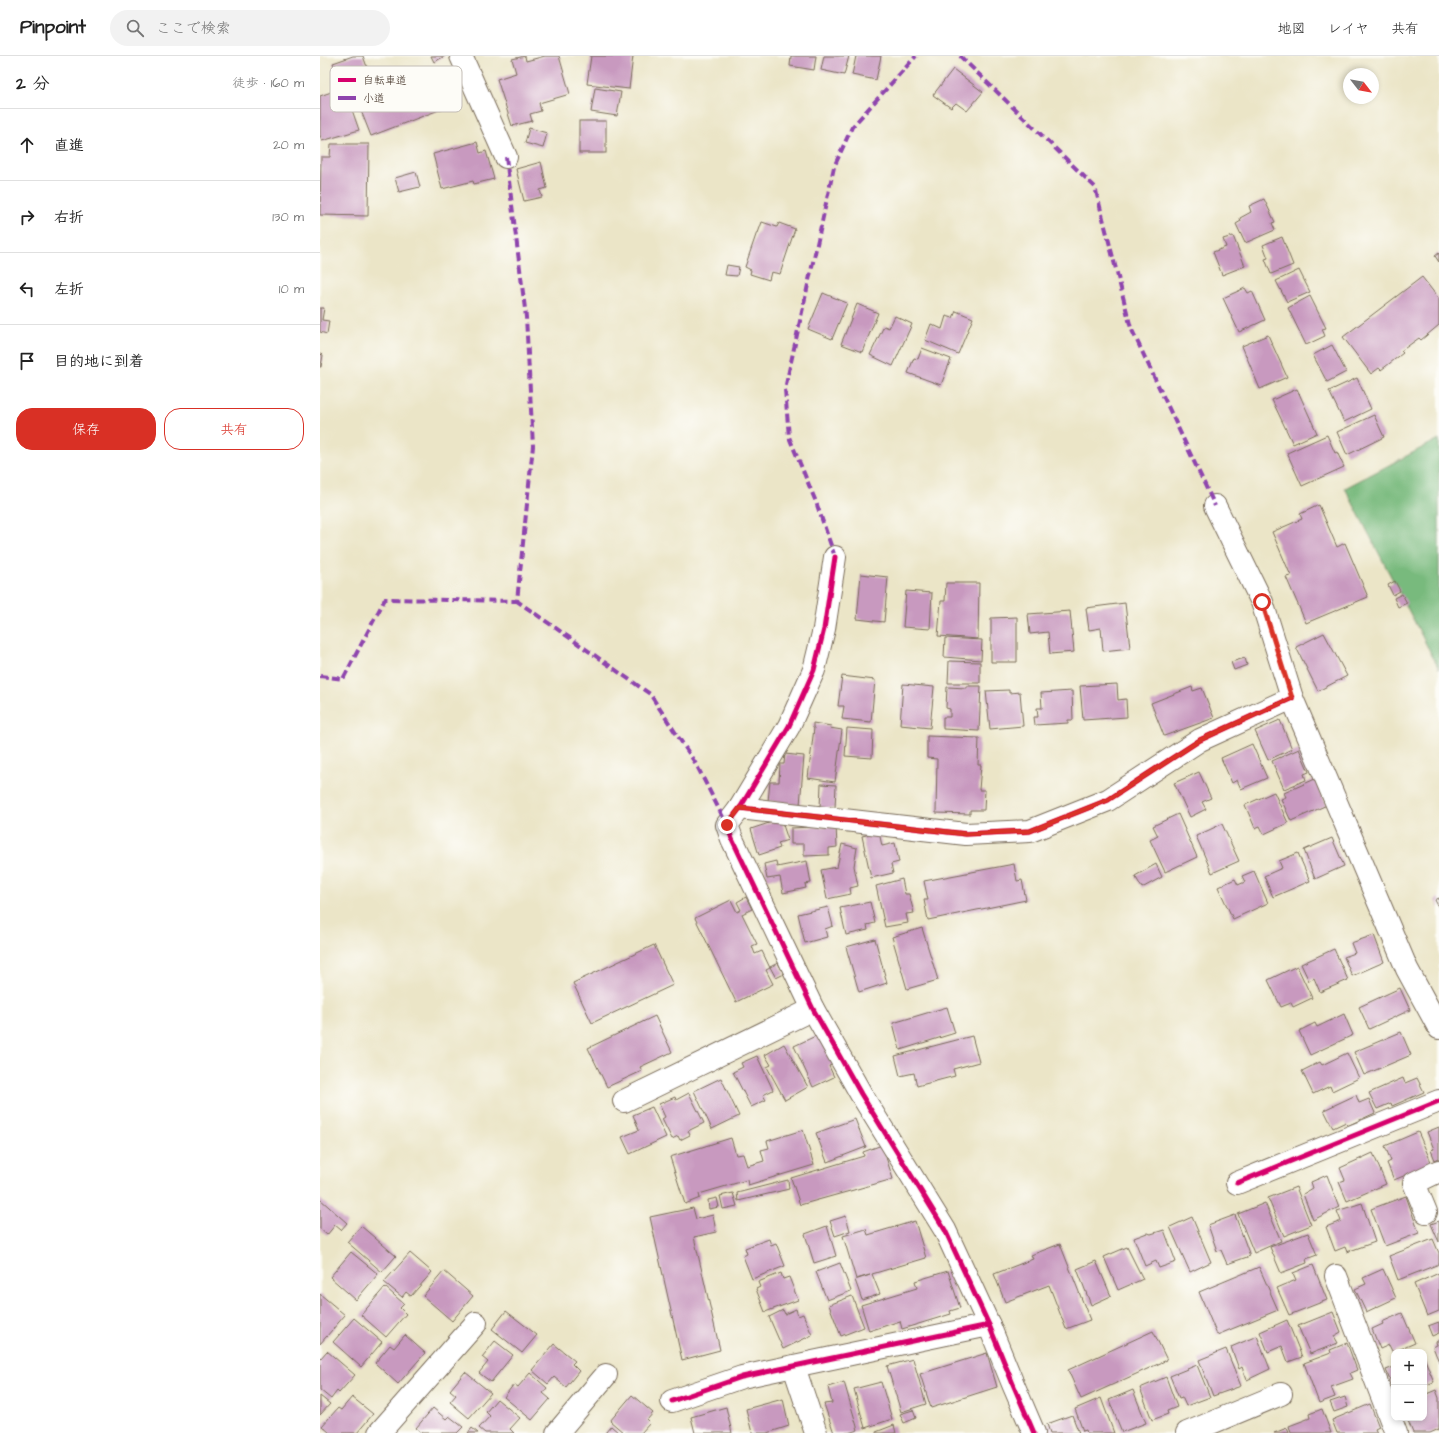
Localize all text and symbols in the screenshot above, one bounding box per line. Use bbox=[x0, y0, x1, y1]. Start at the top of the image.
search box bbox=[110, 10, 390, 46]
text: Pinpoint bbox=[20, 14, 86, 41]
icon: search bbox=[124, 17, 146, 39]
text: ここで検索 bbox=[156, 18, 231, 39]
text: 地図 bbox=[1278, 19, 1306, 39]
text: レイヤ bbox=[1328, 19, 1369, 39]
text: 共有 bbox=[1391, 19, 1419, 39]
legend bbox=[330, 66, 462, 112]
north arrow bbox=[1343, 68, 1379, 104]
text: 2 分 bbox=[16, 72, 50, 96]
text: 自転車道 bbox=[363, 73, 407, 88]
text: 徒歩 · 160 m bbox=[232, 74, 304, 92]
text: 小道 bbox=[363, 91, 385, 106]
icon: ahead bbox=[16, 134, 38, 156]
text: 直進 bbox=[54, 135, 84, 156]
text: 20 m bbox=[273, 136, 304, 154]
icon: right bbox=[16, 206, 38, 228]
text: 右折 bbox=[54, 207, 84, 228]
text: 130 m bbox=[272, 208, 304, 226]
icon: left bbox=[16, 278, 38, 300]
text: 左折 bbox=[54, 279, 84, 300]
text: 10 m bbox=[279, 280, 304, 298]
icon: arrive bbox=[16, 350, 38, 372]
text: 目的地に到着 bbox=[54, 351, 144, 372]
button: 保存 bbox=[16, 408, 156, 450]
button: 共有 bbox=[164, 408, 304, 450]
route start bbox=[1253, 593, 1271, 611]
route end bbox=[718, 816, 736, 834]
map controls bbox=[1391, 1349, 1427, 1421]
button: + bbox=[1391, 1349, 1427, 1385]
button: − bbox=[1391, 1385, 1427, 1421]

